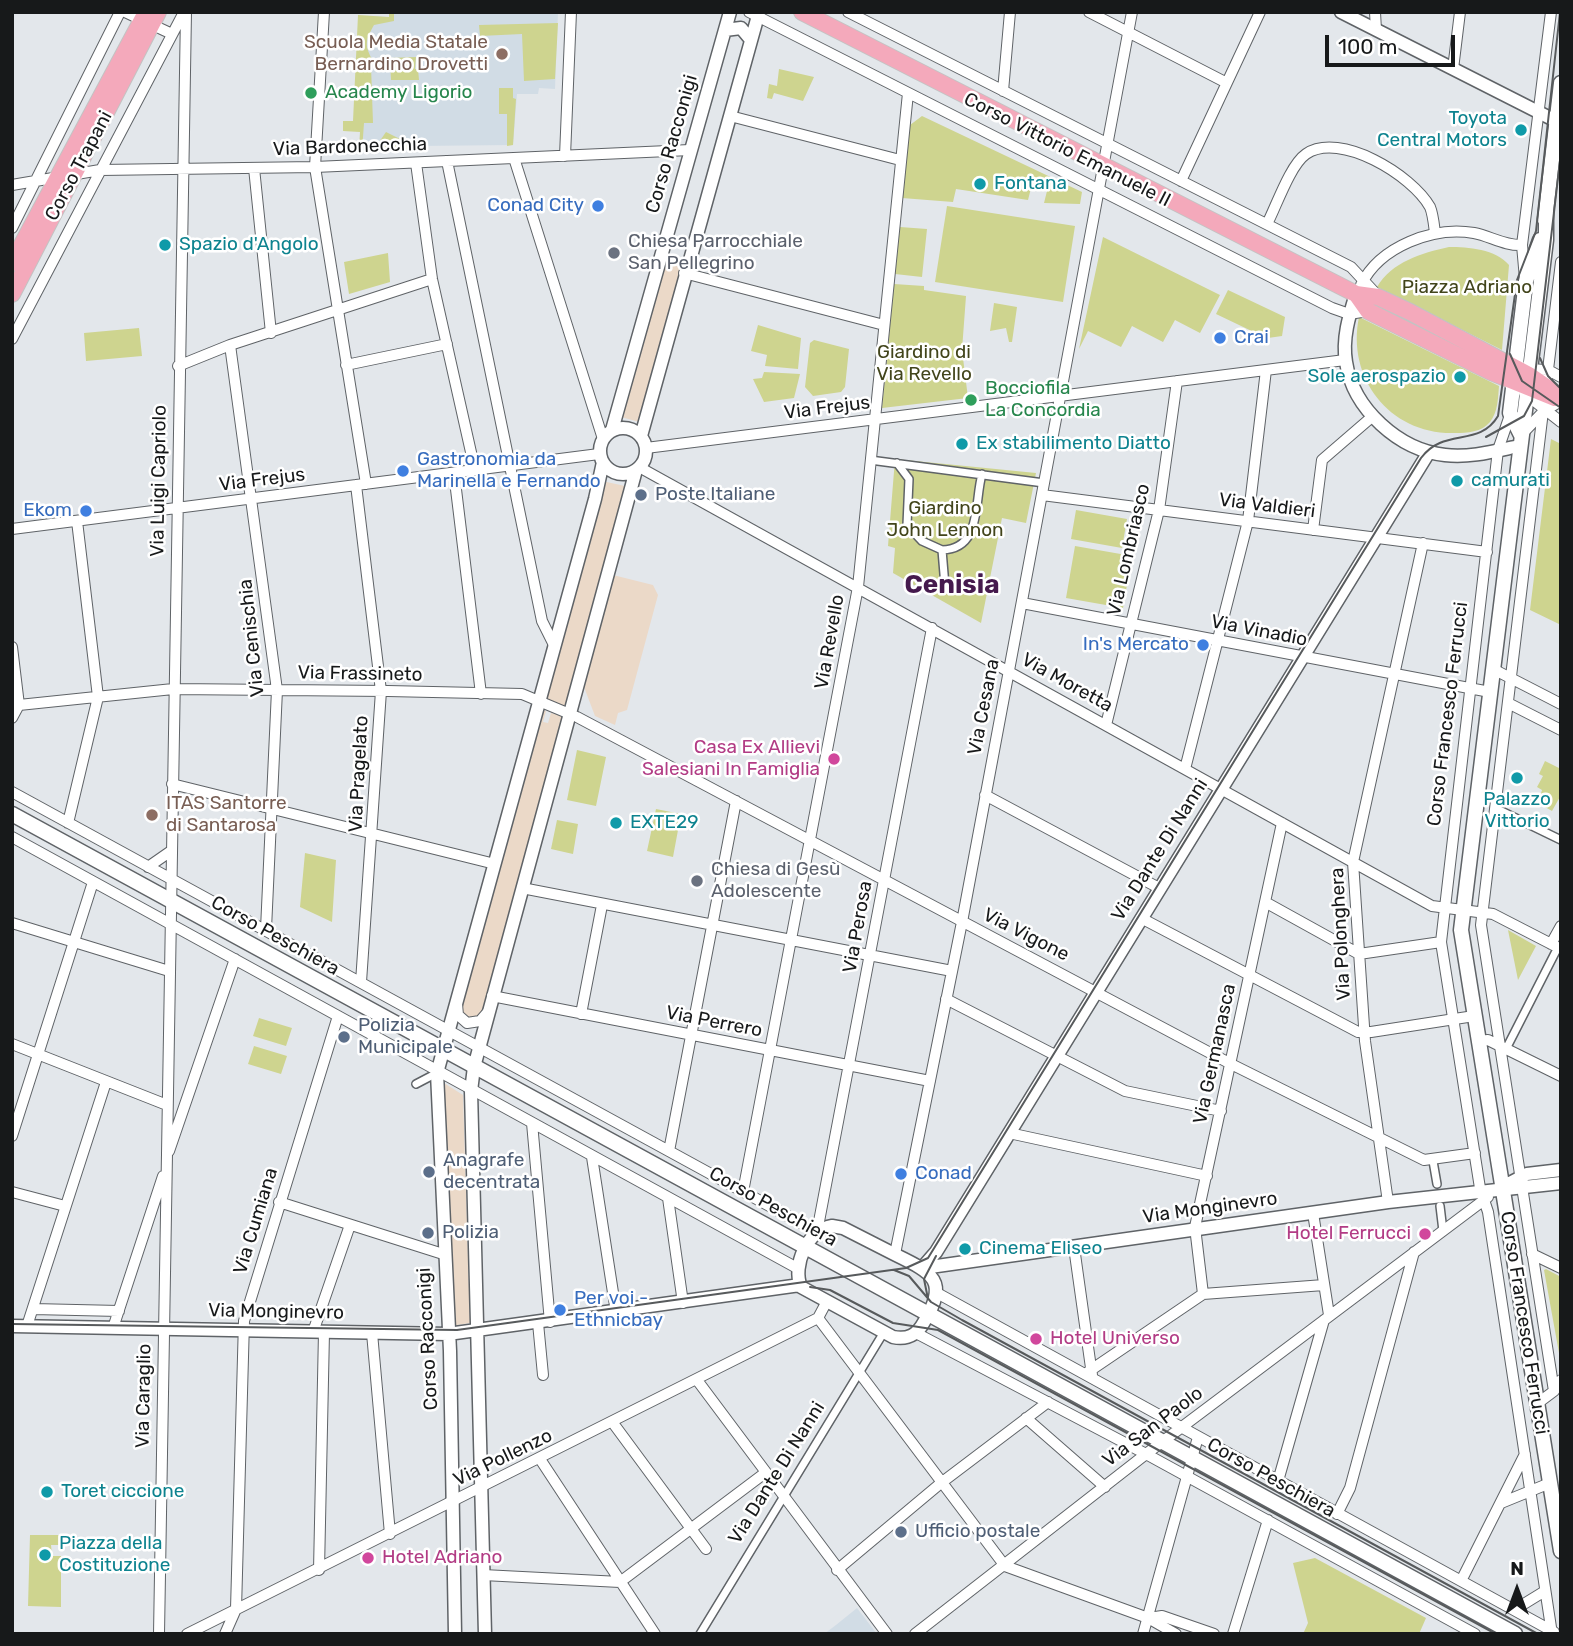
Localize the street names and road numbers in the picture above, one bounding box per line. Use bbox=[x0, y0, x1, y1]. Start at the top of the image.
street label: Corso Racconigi bbox=[641, 72, 703, 216]
street label: Corso Vittorio Emanuele II bbox=[960, 88, 1174, 212]
street label: Corso Trapani bbox=[41, 107, 117, 225]
street label: Via Bardonecchia bbox=[272, 133, 428, 161]
street label: Via Frejus bbox=[783, 391, 871, 425]
street label: Via Luigi Capriolo bbox=[146, 405, 172, 557]
street label: Via Frejus bbox=[218, 463, 306, 497]
street label: Via Lombriasco bbox=[1103, 482, 1155, 618]
street label: Via Valdieri bbox=[1217, 489, 1317, 523]
street label: Via Cenischia bbox=[234, 578, 270, 698]
street label: Via Revello bbox=[810, 593, 850, 691]
street label: Corso Francesco Ferrucci bbox=[1423, 601, 1473, 827]
street label: Via Vinadio bbox=[1209, 610, 1309, 652]
street label: Via Moretta bbox=[1017, 649, 1117, 717]
street label: Via Cesana bbox=[963, 657, 1005, 757]
street label: Via Frassineto bbox=[297, 662, 423, 686]
street label: Via Pragelato bbox=[345, 715, 373, 833]
street label: Via Dante Di Nanni bbox=[1107, 775, 1213, 925]
street label: Via Polonghera bbox=[1326, 867, 1356, 1001]
street label: Via Perosa bbox=[839, 879, 877, 975]
street label: Corso Peschiera bbox=[207, 891, 343, 981]
street label: Via Vigone bbox=[979, 904, 1073, 966]
street label: Via Germanasca bbox=[1189, 982, 1241, 1126]
street label: Via Perrero bbox=[664, 1001, 764, 1043]
street label: Corso Peschiera bbox=[705, 1162, 841, 1252]
street label: Via Cumiana bbox=[229, 1165, 283, 1277]
street label: Via Monginevro bbox=[1141, 1187, 1279, 1229]
street label: Corso Francesco Ferrucci bbox=[1495, 1210, 1553, 1436]
street label: Corso Racconigi bbox=[413, 1267, 443, 1411]
street label: Via Monginevro bbox=[208, 1299, 344, 1325]
street label: Via Caraglio bbox=[132, 1344, 156, 1448]
street label: Via San Paolo bbox=[1098, 1382, 1208, 1472]
street label: Via Dante Di Nanni bbox=[724, 1398, 830, 1548]
street label: Via Pollenzo bbox=[450, 1424, 556, 1492]
street label: Corso Peschiera bbox=[1203, 1433, 1339, 1523]

